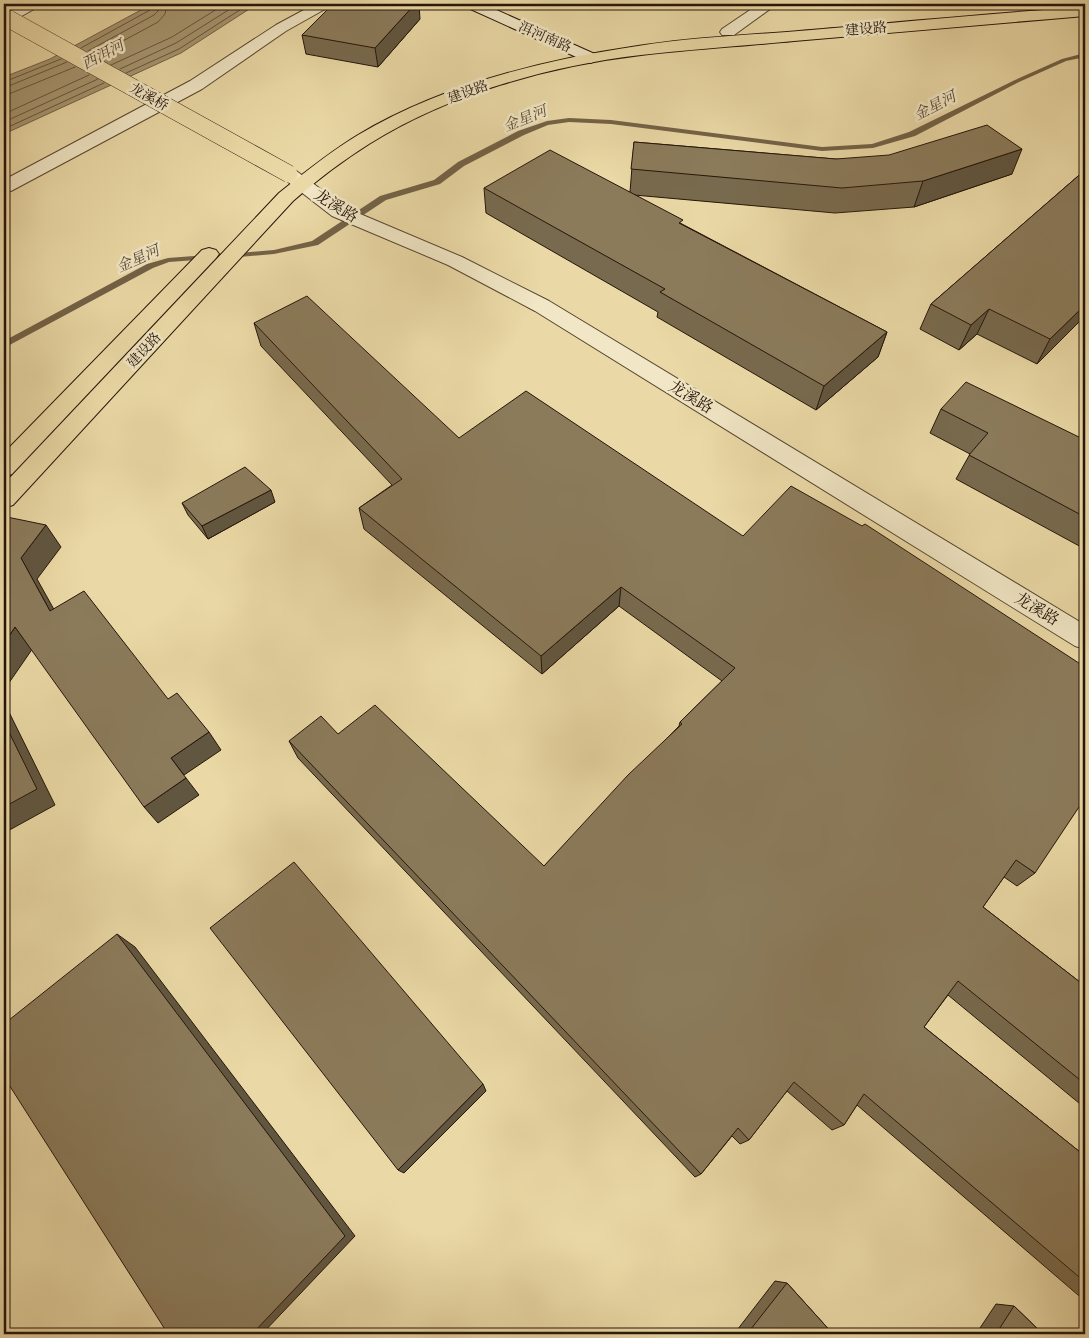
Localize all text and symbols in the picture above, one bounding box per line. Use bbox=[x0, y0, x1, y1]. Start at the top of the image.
street label: 洱河南路 bbox=[516, 18, 574, 56]
street label: 建设路 bbox=[844, 19, 888, 39]
water label: 西洱河 bbox=[79, 35, 130, 74]
street label: 建设路 bbox=[445, 77, 491, 107]
street label: 龙溪桥 bbox=[127, 79, 171, 115]
water label: 金星河 bbox=[911, 86, 962, 125]
water label: 金星河 bbox=[501, 101, 552, 136]
street label: 龙溪路 bbox=[310, 185, 362, 227]
water label: 金星河 bbox=[114, 240, 165, 277]
street label: 建设路 bbox=[123, 329, 165, 371]
street label: 龙溪路 bbox=[665, 376, 717, 418]
street label: 龙溪路 bbox=[1011, 588, 1063, 630]

